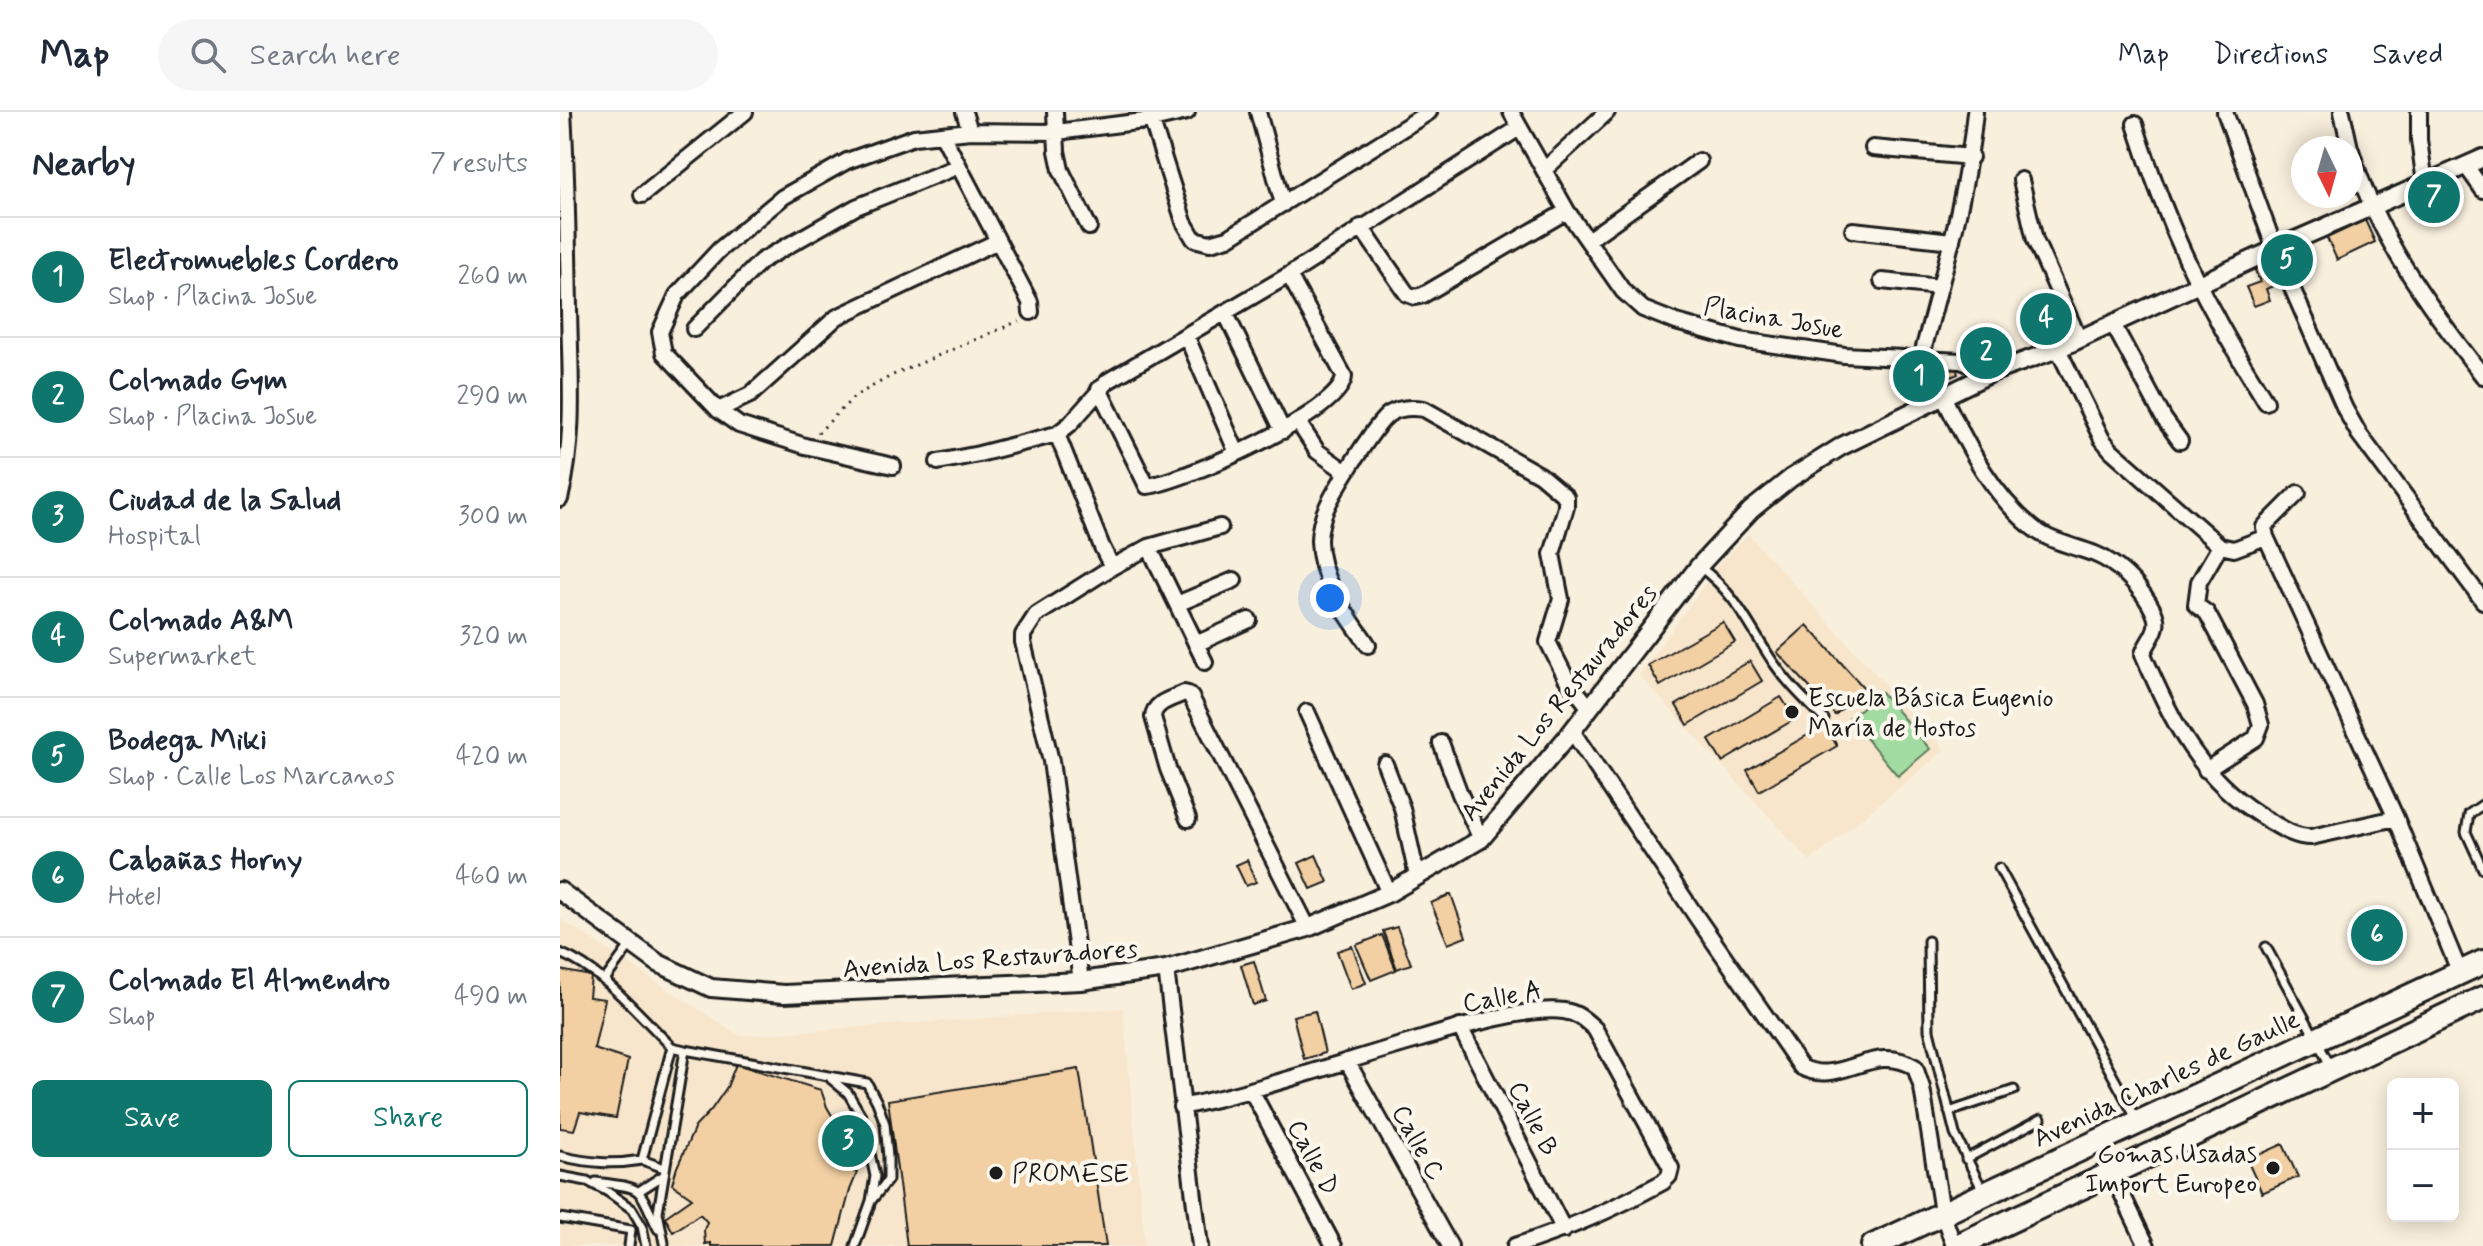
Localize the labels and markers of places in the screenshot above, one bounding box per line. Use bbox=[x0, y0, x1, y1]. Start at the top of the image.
pin: 7 bbox=[2408, 167, 2460, 227]
pin: 5 bbox=[2261, 230, 2313, 290]
pin: 4 bbox=[2020, 289, 2072, 349]
pin: 2 bbox=[1960, 323, 2012, 383]
pin: 1 bbox=[1893, 346, 1945, 406]
place label: Escuela Básica Eugenio María de Hostos bbox=[1808, 682, 2054, 746]
marker: Escuela Básica Eugenio María de Hostos bbox=[1783, 703, 1801, 721]
pin: 6 bbox=[2351, 905, 2403, 965]
pin: 3 bbox=[822, 1111, 874, 1171]
place label: Gomas Usadas Import Europeo bbox=[2085, 1138, 2257, 1202]
place label: PROMESE bbox=[1012, 1158, 1129, 1192]
marker: Gomas Usadas Import Europeo bbox=[2264, 1159, 2282, 1177]
marker: PROMESE bbox=[987, 1164, 1005, 1182]

